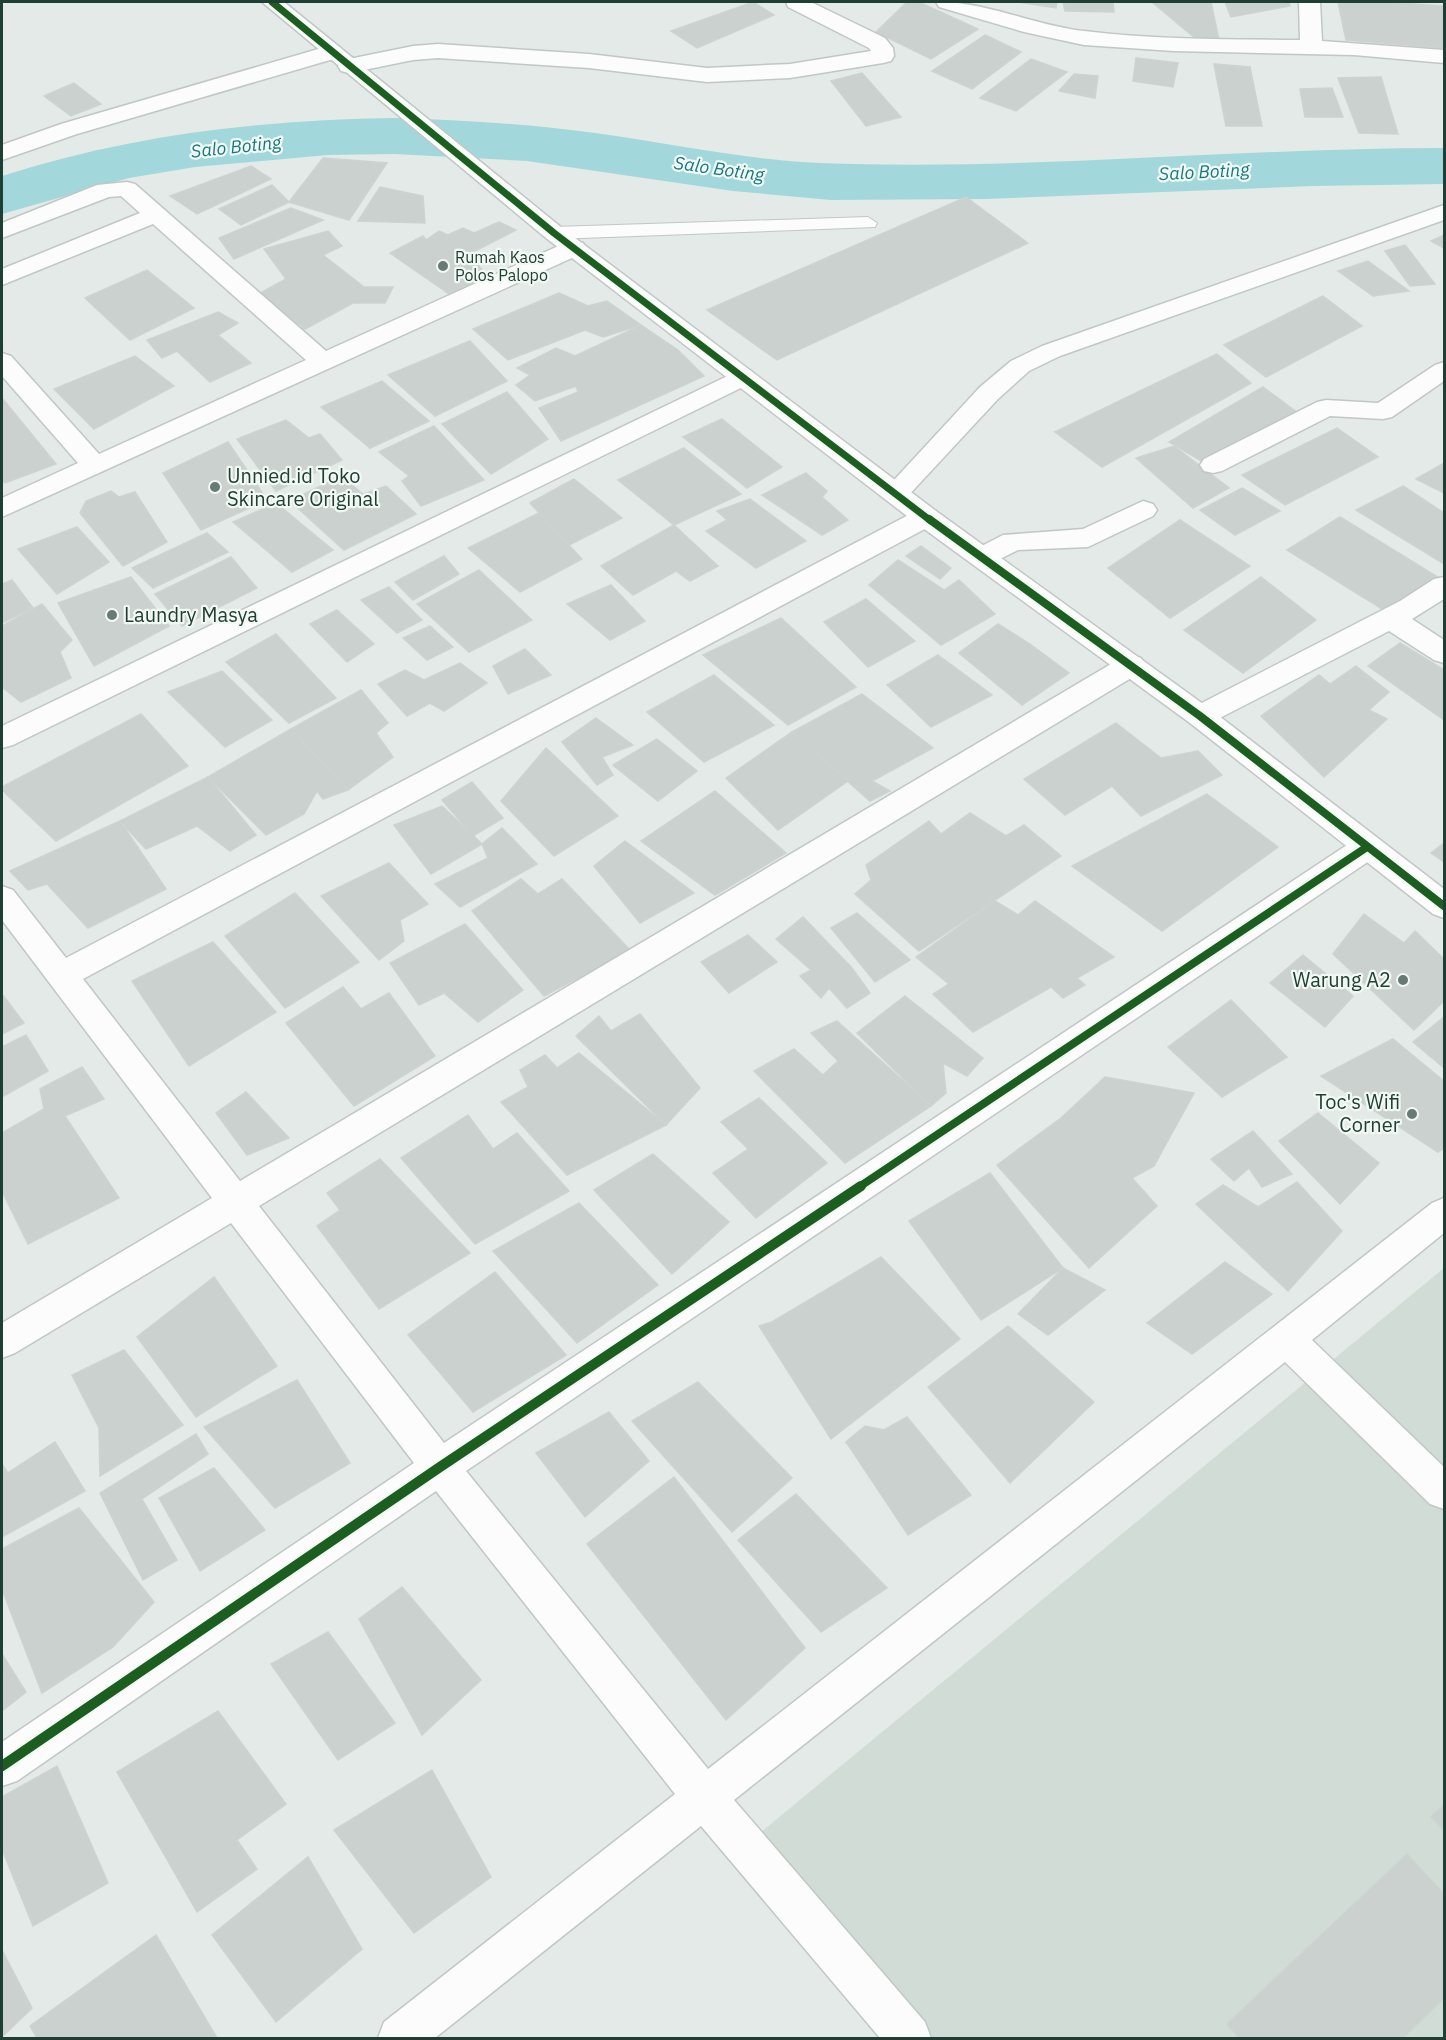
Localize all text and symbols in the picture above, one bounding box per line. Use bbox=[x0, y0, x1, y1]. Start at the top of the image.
water label: Salo Boting bbox=[190, 130, 283, 163]
water label: Salo Boting bbox=[673, 151, 766, 186]
water label: Salo Boting bbox=[1158, 158, 1251, 185]
place label: Rumah Kaos Polos Palopo bbox=[455, 247, 548, 285]
marker: Rumah Kaos Polos Palopo bbox=[436, 259, 450, 273]
place label: Unnied.id Toko Skincare Original bbox=[227, 462, 379, 512]
marker: Unnied.id Toko Skincare Original bbox=[208, 480, 222, 494]
place label: Laundry Masya bbox=[124, 601, 258, 628]
marker: Laundry Masya bbox=[105, 608, 119, 622]
place label: Warung A2 bbox=[1293, 966, 1391, 993]
marker: Warung A2 bbox=[1396, 973, 1410, 987]
place label: Toc's Wifi Corner bbox=[1315, 1088, 1400, 1138]
marker: Toc's Wifi Corner bbox=[1405, 1107, 1419, 1121]

